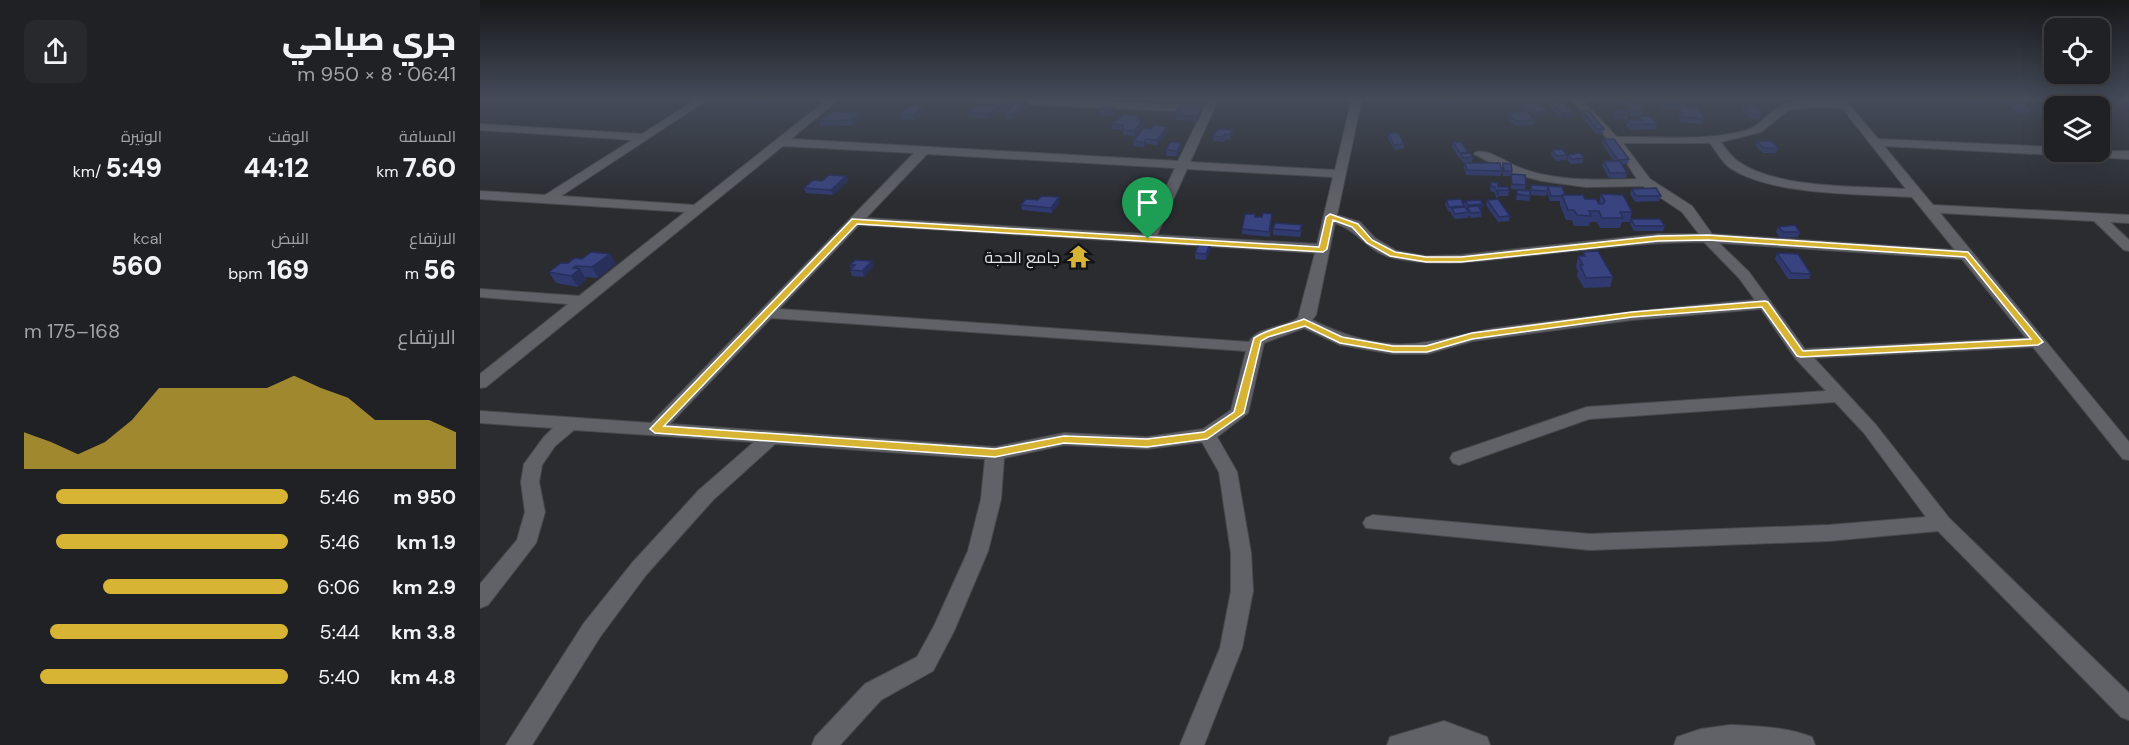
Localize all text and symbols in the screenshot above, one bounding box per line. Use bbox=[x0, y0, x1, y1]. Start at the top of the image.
text: جري صباحي bbox=[282, 17, 456, 60]
map controls bbox=[2044, 18, 2110, 162]
button: locate bbox=[2044, 18, 2110, 84]
button: share bbox=[24, 20, 87, 83]
text: 06:41 · 8 × 950 m bbox=[297, 61, 456, 87]
button: layers bbox=[2044, 96, 2110, 162]
text: الوتيرة bbox=[121, 126, 162, 147]
text: الوقت bbox=[268, 126, 309, 147]
text: المسافة bbox=[399, 126, 456, 147]
text: 5:49 bbox=[106, 151, 162, 185]
text: 44:12 bbox=[244, 151, 309, 185]
text: 7.60 bbox=[403, 151, 456, 185]
text: /km bbox=[73, 161, 106, 182]
text: km bbox=[376, 161, 403, 182]
pin bbox=[1122, 177, 1173, 239]
icon: arrive bbox=[1131, 186, 1164, 219]
text: kcal bbox=[133, 228, 162, 249]
text: النبض bbox=[271, 228, 309, 249]
text: الارتفاع bbox=[409, 228, 456, 249]
temple icon: جامع الحجة bbox=[1065, 244, 1091, 270]
place label: جامع الحجة bbox=[985, 247, 1060, 269]
text: 560 bbox=[111, 249, 162, 283]
text: 169 bbox=[267, 253, 309, 287]
text: 56 bbox=[423, 253, 456, 287]
text: bpm bbox=[228, 263, 267, 284]
text: m bbox=[405, 263, 423, 284]
text: 168–175 m bbox=[24, 318, 120, 344]
text: الارتفاع bbox=[397, 324, 456, 350]
text: 5:46 bbox=[319, 484, 360, 510]
text: 950 m bbox=[393, 484, 456, 510]
text: 5:46 bbox=[319, 529, 360, 555]
text: 1.9 km bbox=[396, 529, 456, 555]
text: 6:06 bbox=[317, 574, 360, 600]
text: 2.9 km bbox=[392, 574, 456, 600]
text: 5:44 bbox=[319, 619, 360, 645]
text: 3.8 km bbox=[391, 619, 456, 645]
text: 5:40 bbox=[318, 664, 360, 690]
text: 4.8 km bbox=[390, 664, 456, 690]

